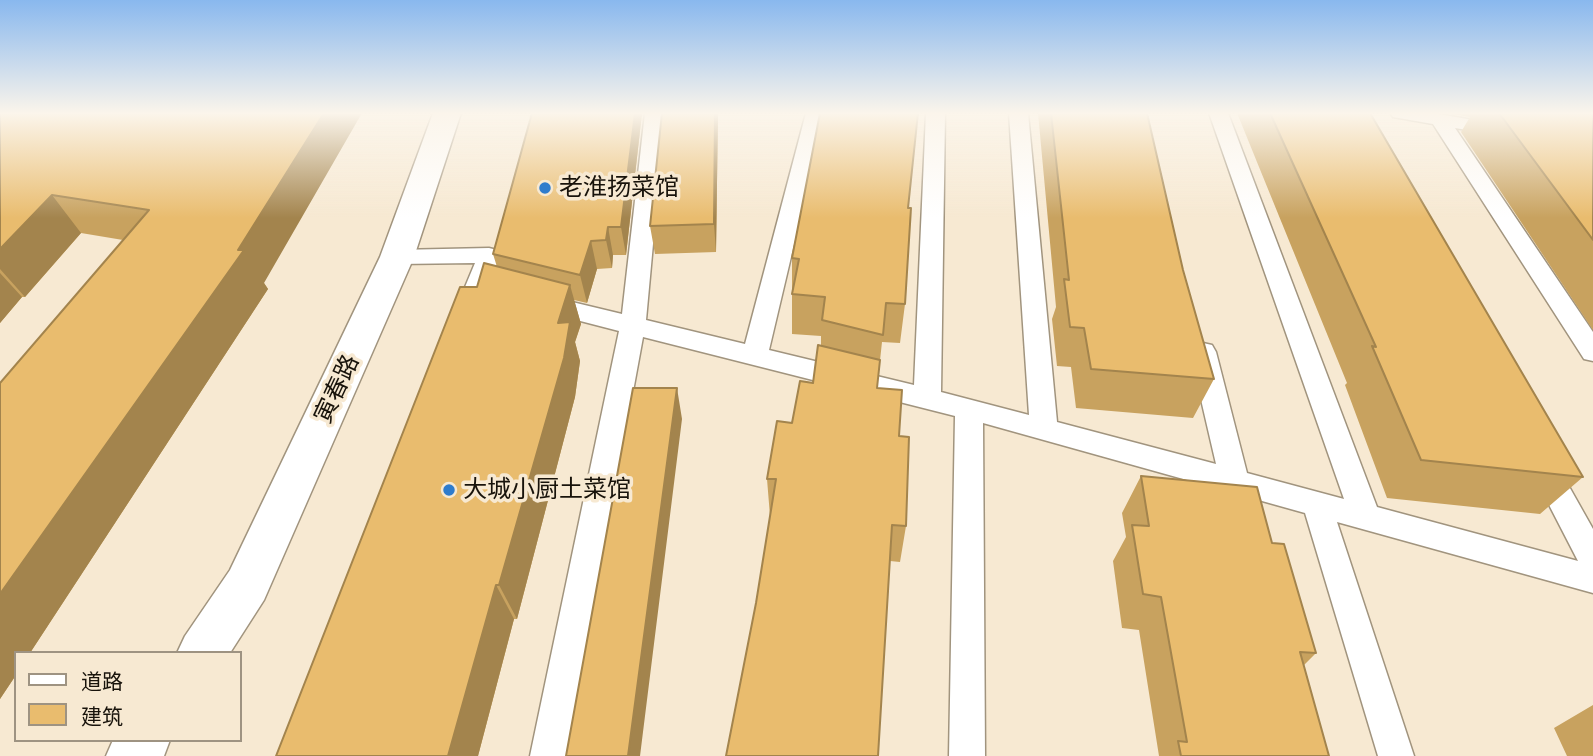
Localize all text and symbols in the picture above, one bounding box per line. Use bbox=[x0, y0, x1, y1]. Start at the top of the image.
place label: 老淮扬菜馆 bbox=[559, 174, 679, 202]
marker: 老淮扬菜馆 bbox=[537, 180, 553, 196]
street label: 寅春路 bbox=[309, 350, 365, 428]
place label: 大城小厨土菜馆 bbox=[463, 476, 631, 504]
marker: 大城小厨土菜馆 bbox=[441, 482, 457, 498]
legend bbox=[14, 651, 242, 742]
text: 道路 bbox=[81, 666, 123, 694]
text: 建筑 bbox=[81, 701, 123, 729]

